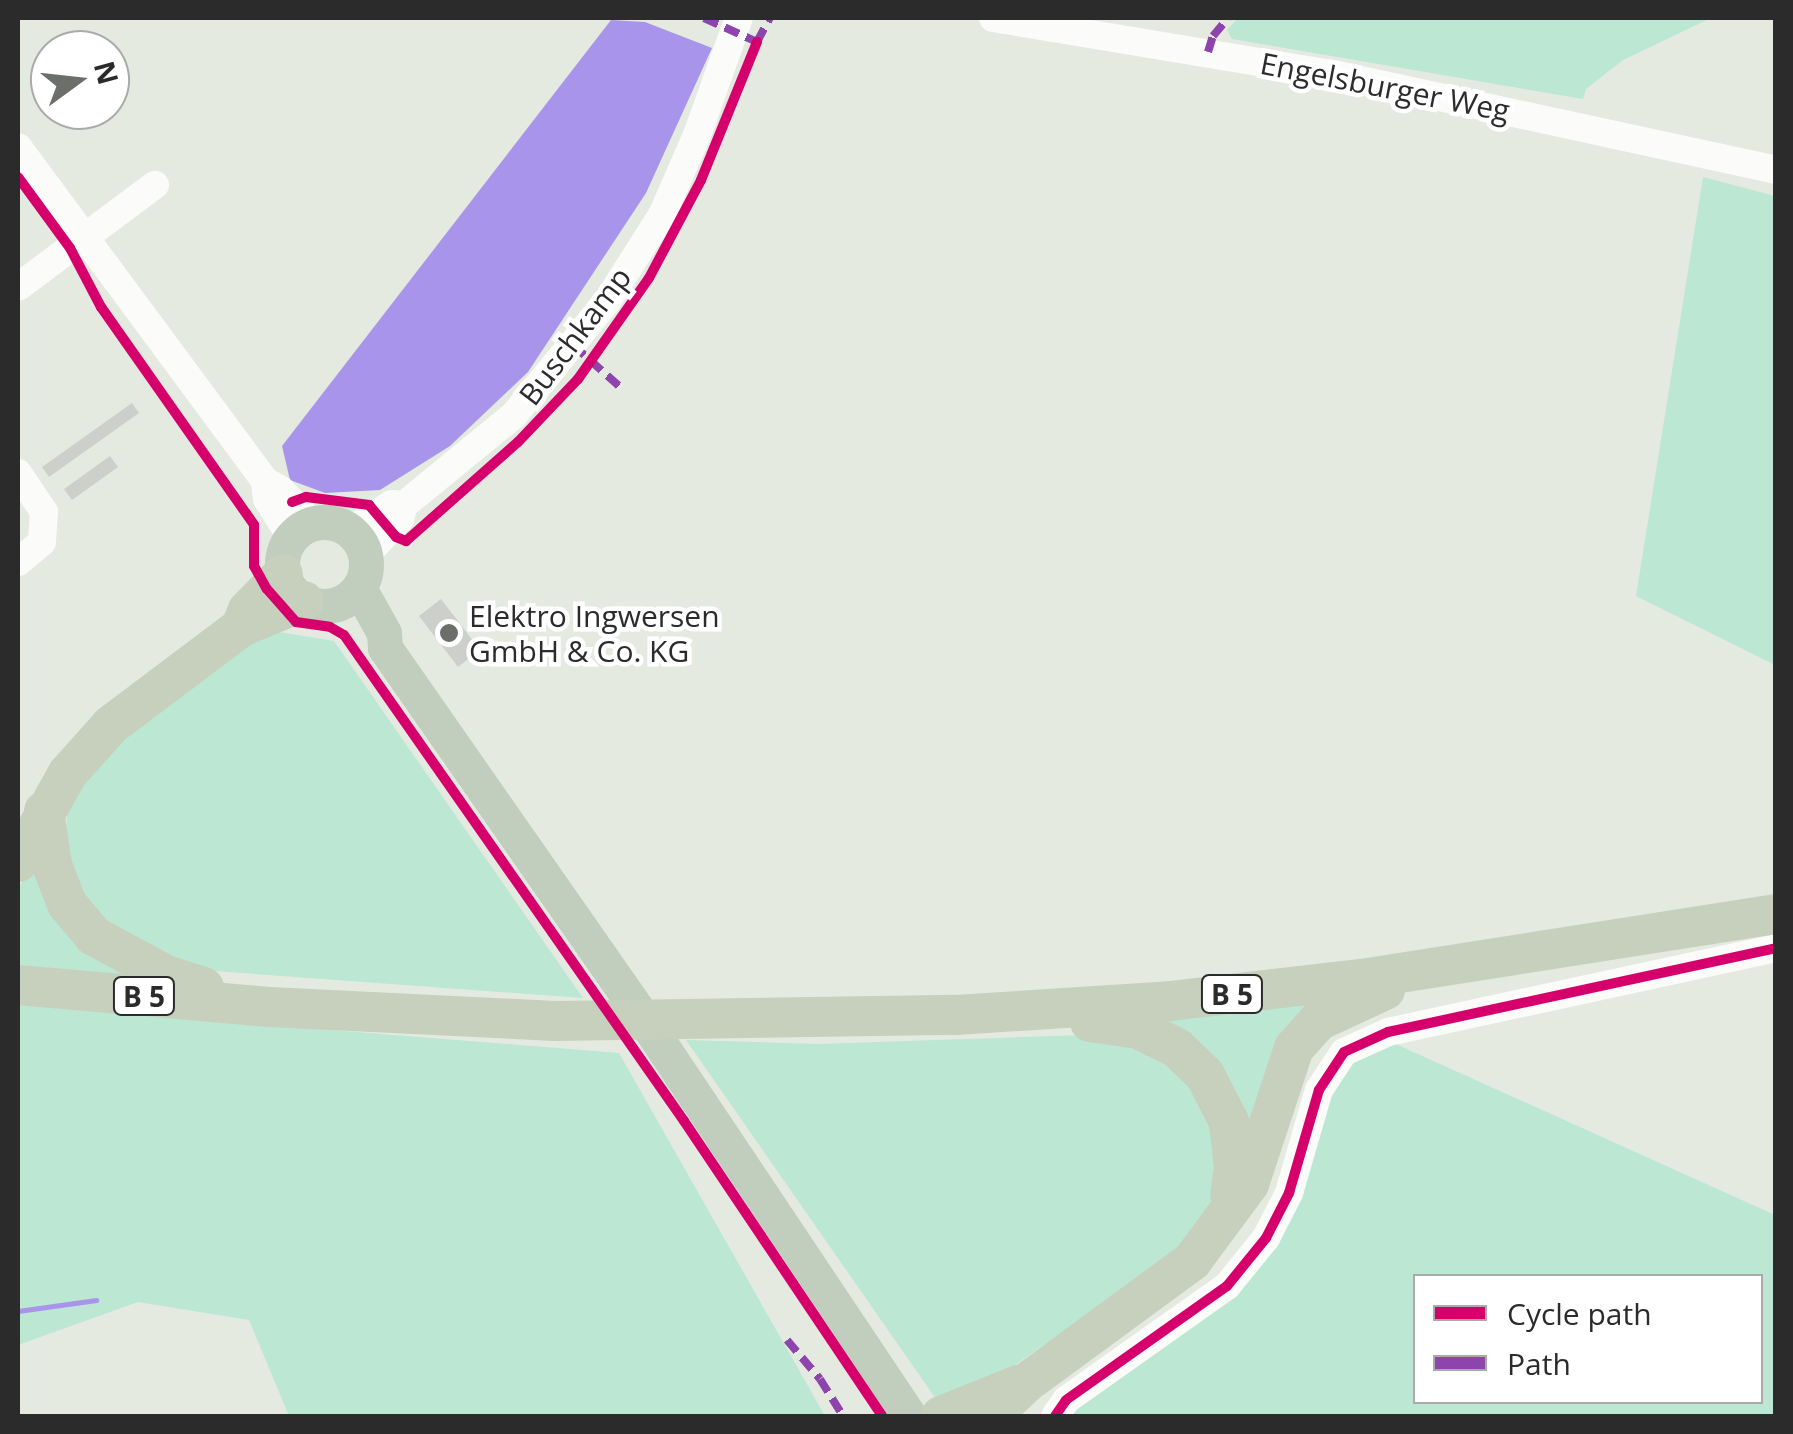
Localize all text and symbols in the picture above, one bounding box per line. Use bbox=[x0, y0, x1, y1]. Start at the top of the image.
north arrow bbox=[30, 30, 130, 130]
street label: Engelsburger Weg bbox=[1257, 45, 1513, 129]
text: N bbox=[86, 57, 128, 89]
street label: Buschkamp bbox=[511, 260, 639, 412]
place label: Elektro Ingwersen GmbH & Co. KG bbox=[469, 598, 720, 668]
marker: Elektro Ingwersen GmbH & Co. KG bbox=[438, 622, 460, 644]
road number: B 5 bbox=[1200, 971, 1264, 1017]
road number: B 5 bbox=[112, 973, 176, 1019]
legend bbox=[1413, 1274, 1763, 1404]
text: Cycle path bbox=[1507, 1293, 1652, 1334]
text: Path bbox=[1507, 1343, 1571, 1384]

